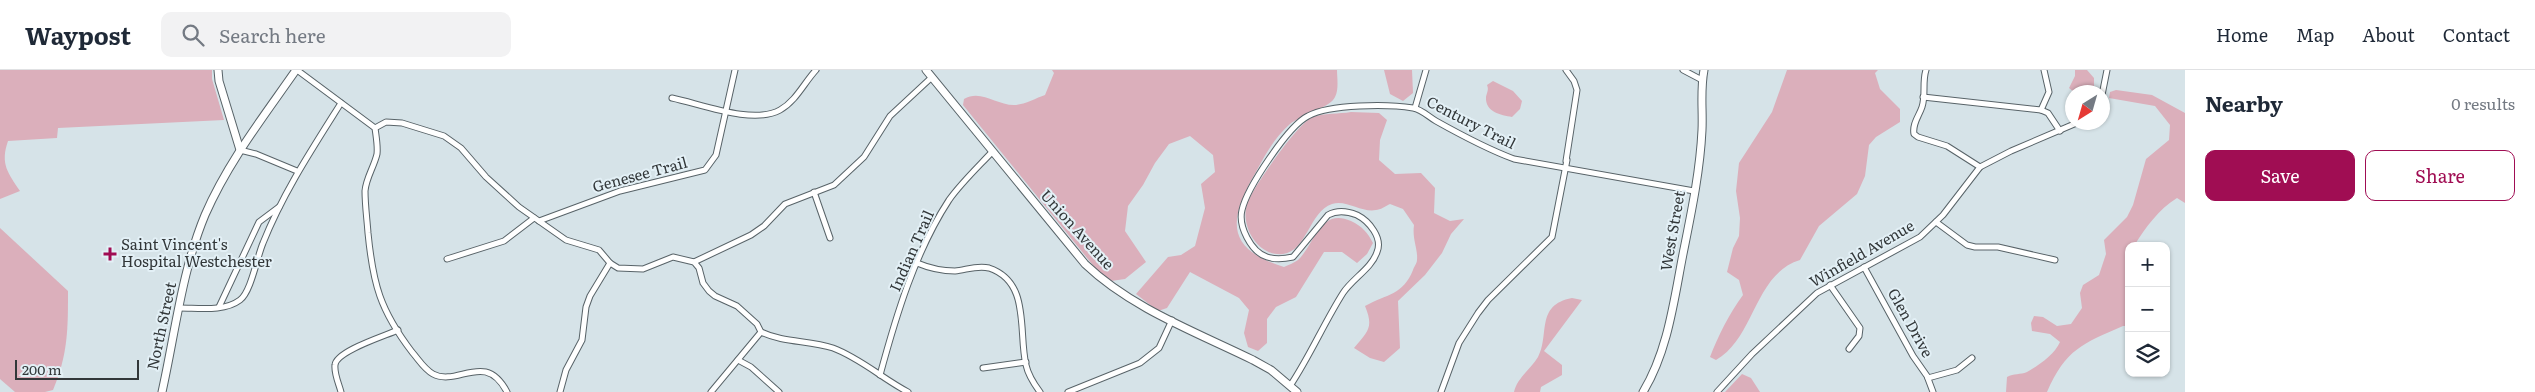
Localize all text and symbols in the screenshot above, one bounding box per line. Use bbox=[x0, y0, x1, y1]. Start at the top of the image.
search box bbox=[161, 12, 511, 57]
text: Waypost bbox=[25, 17, 131, 52]
icon: search bbox=[179, 21, 207, 49]
text: Search here bbox=[219, 21, 326, 49]
text: Home bbox=[2216, 21, 2268, 48]
text: Map bbox=[2296, 21, 2334, 48]
text: About bbox=[2362, 21, 2415, 48]
text: Contact bbox=[2443, 21, 2510, 48]
north arrow bbox=[2065, 85, 2110, 130]
text: Nearby bbox=[2205, 87, 2283, 118]
street label: Century Trail bbox=[1423, 89, 1520, 154]
text: 0 results bbox=[2451, 91, 2515, 115]
street label: Genesee Trail bbox=[590, 150, 690, 197]
button: Save bbox=[2205, 150, 2355, 201]
button: Share bbox=[2365, 150, 2515, 201]
street label: Union Avenue bbox=[1036, 184, 1121, 274]
street label: West Street bbox=[1653, 189, 1690, 273]
street label: Indian Trail bbox=[882, 206, 939, 295]
street label: Winfield Avenue bbox=[1804, 213, 1918, 292]
place label: Saint Vincent's Hospital Westchester bbox=[121, 232, 272, 272]
map controls bbox=[2125, 242, 2170, 377]
button: + bbox=[2125, 242, 2170, 287]
marker: Saint Vincent's Hospital Westchester bbox=[103, 247, 117, 261]
street label: North Street bbox=[140, 280, 181, 372]
street label: Glen Drive bbox=[1883, 283, 1940, 361]
button: − bbox=[2125, 287, 2170, 332]
button: layers bbox=[2125, 332, 2170, 377]
scale bar bbox=[15, 357, 139, 380]
text: 200 m bbox=[22, 359, 62, 379]

